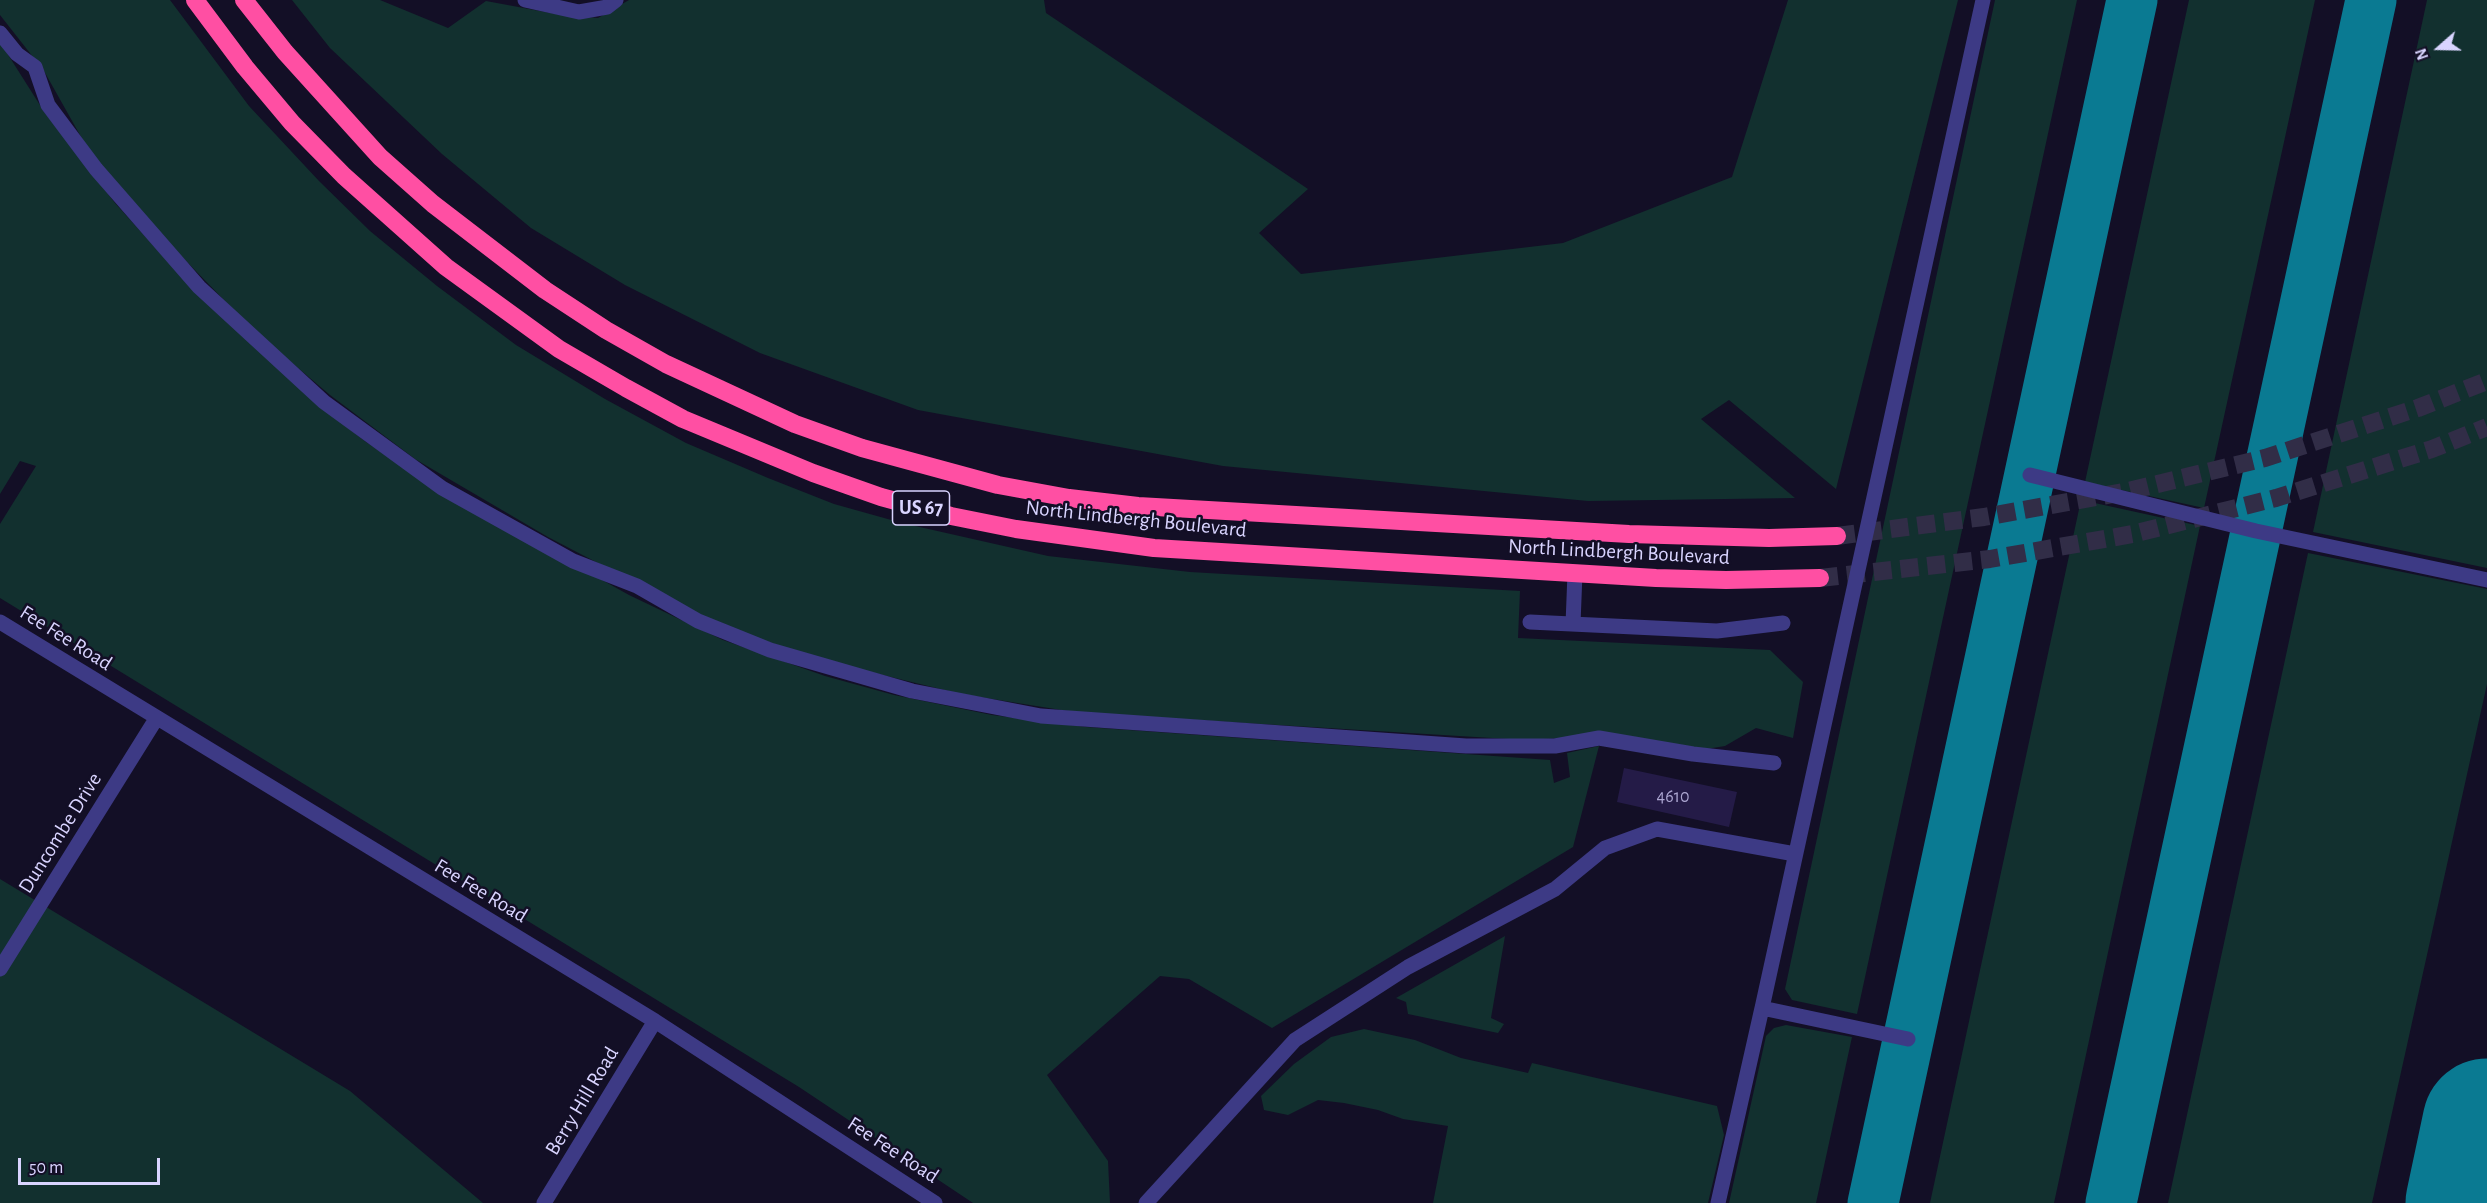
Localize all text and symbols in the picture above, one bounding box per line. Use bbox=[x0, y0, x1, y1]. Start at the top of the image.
north arrow bbox=[2409, 18, 2469, 78]
text: N bbox=[2413, 46, 2432, 62]
road number: US 67 bbox=[892, 491, 950, 525]
street label: North Lindbergh Boulevard bbox=[1024, 495, 1248, 543]
street label: North Lindbergh Boulevard bbox=[1508, 534, 1730, 570]
street label: Fee Fee Road bbox=[15, 600, 117, 676]
street label: Duncombe Drive bbox=[13, 768, 107, 898]
house number: 4610 bbox=[1657, 786, 1689, 808]
street label: Fee Fee Road bbox=[430, 853, 532, 929]
street label: Berry Hill Road bbox=[540, 1042, 624, 1160]
street label: Fee Fee Road bbox=[842, 1111, 944, 1189]
scale bar bbox=[21, 1146, 164, 1184]
text: 50 m bbox=[29, 1159, 63, 1177]

